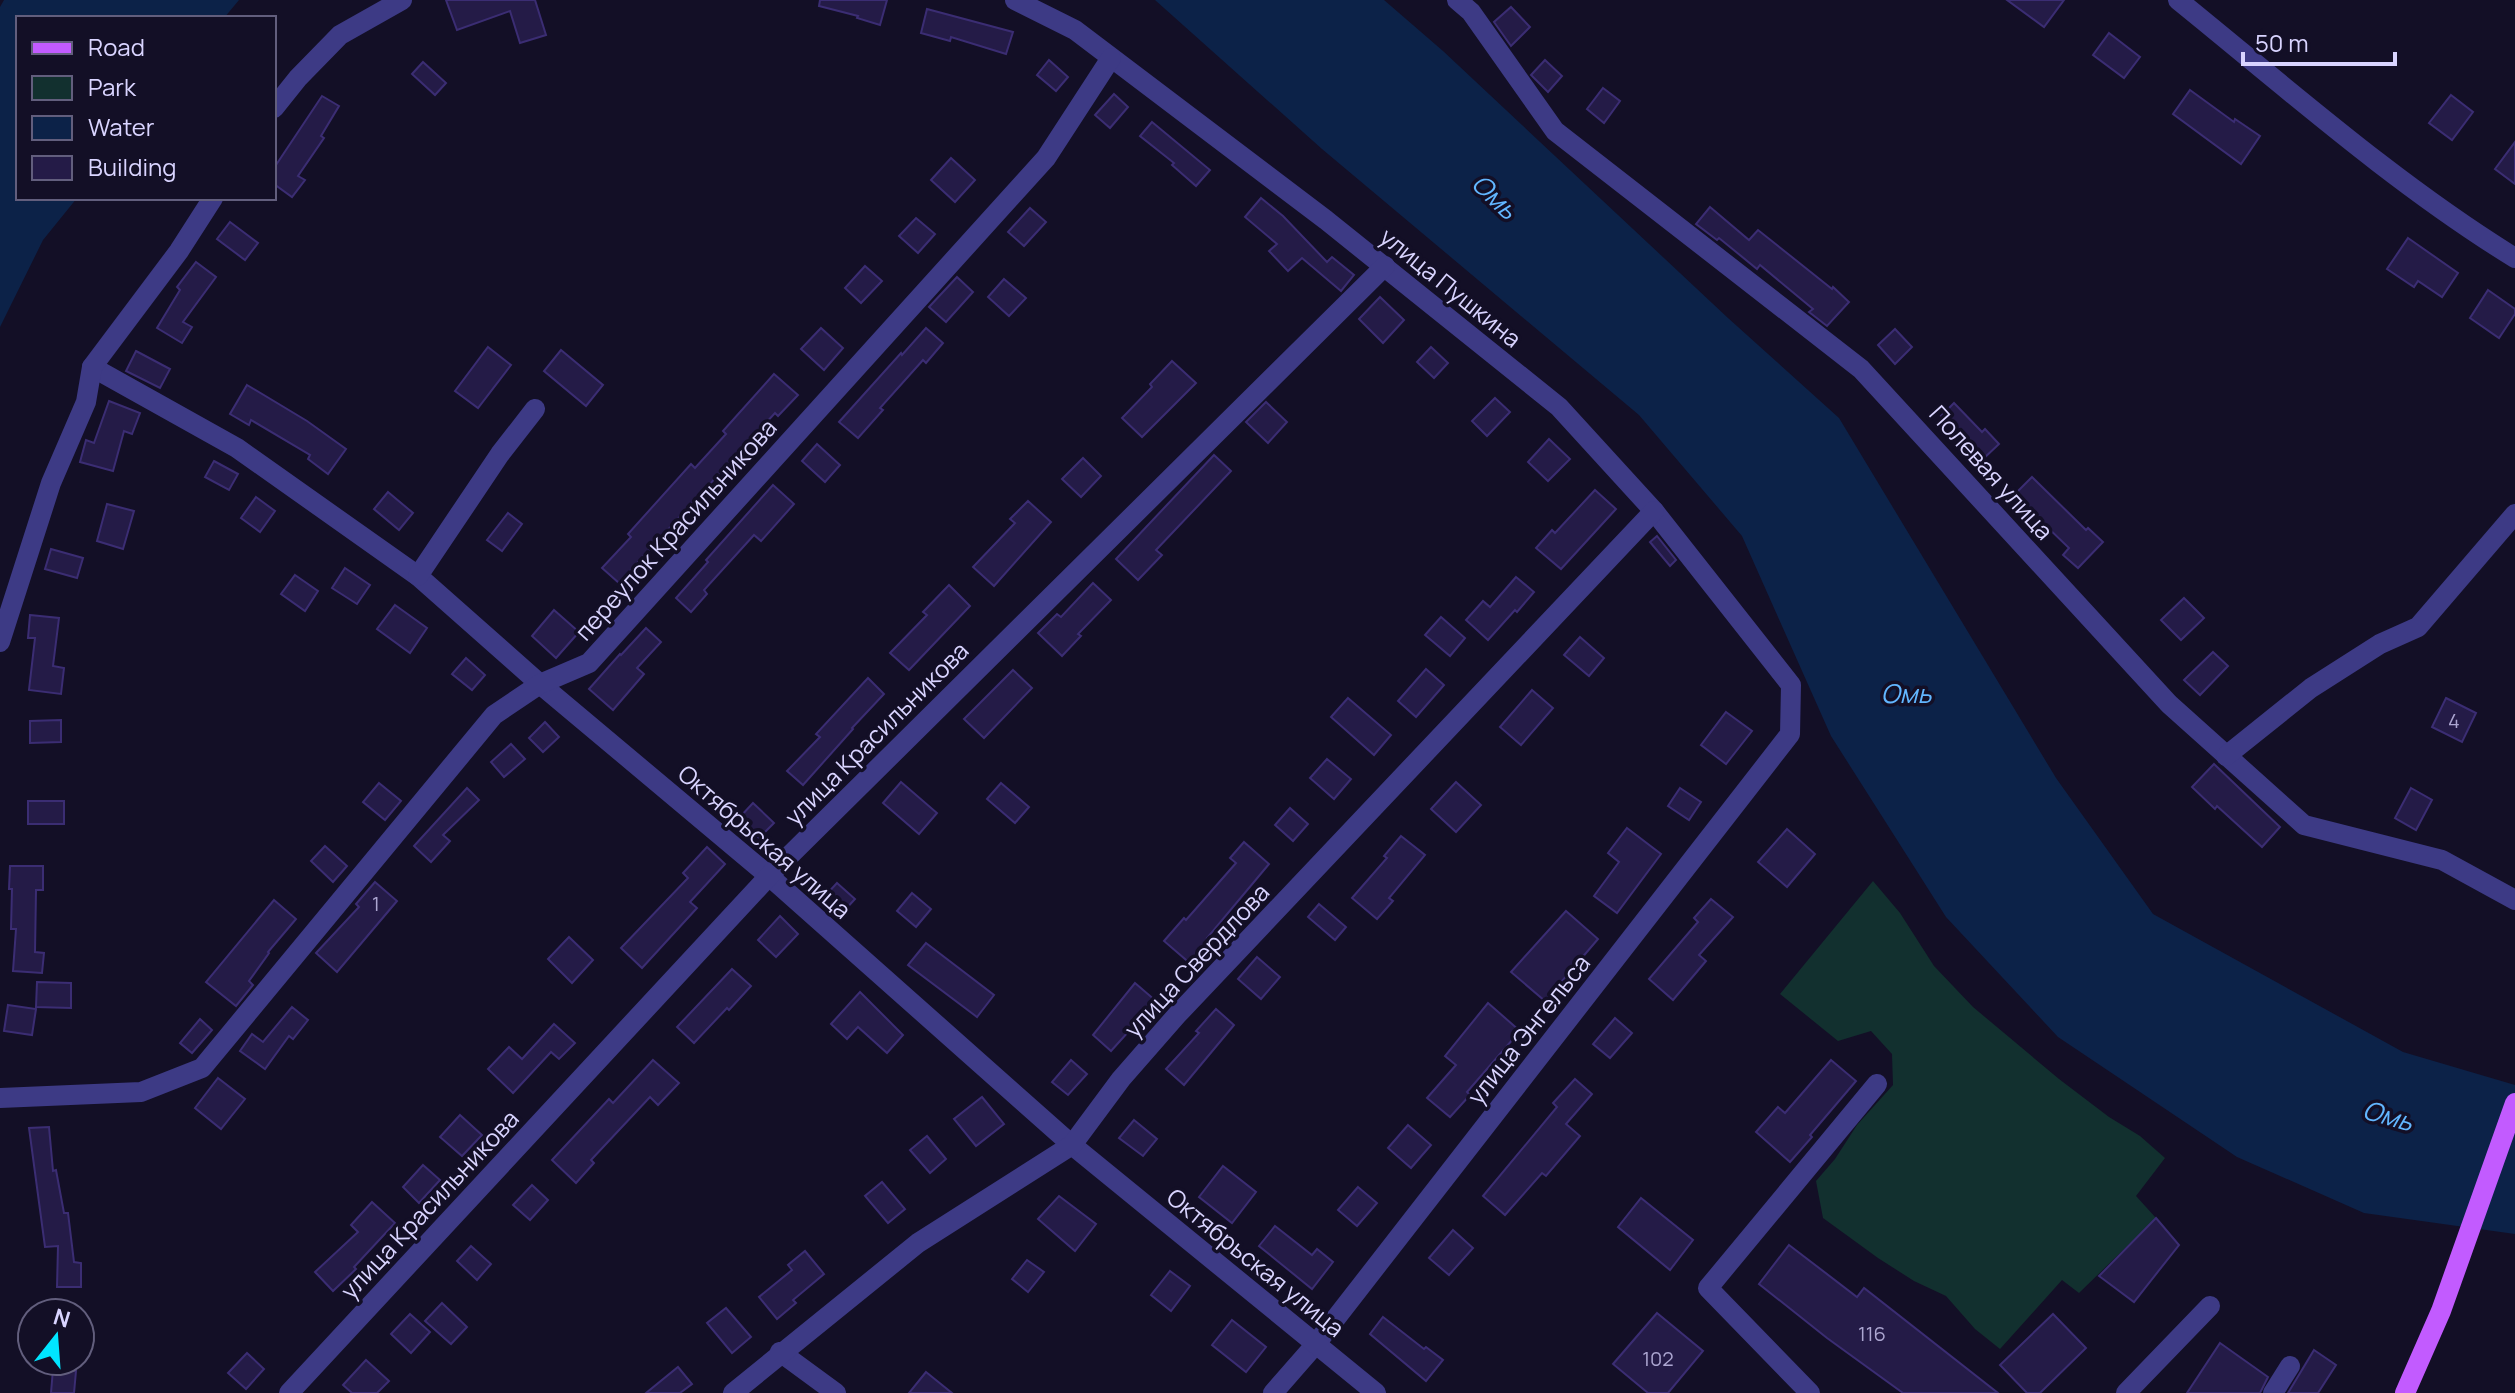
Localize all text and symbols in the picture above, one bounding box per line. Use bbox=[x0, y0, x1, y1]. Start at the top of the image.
legend bbox=[16, 16, 276, 200]
scale bar bbox=[2243, 16, 2395, 66]
text: 50 m bbox=[2255, 26, 2309, 59]
text: Road bbox=[88, 30, 145, 63]
text: Park bbox=[88, 70, 137, 103]
text: Water bbox=[88, 110, 155, 143]
text: Building bbox=[88, 150, 176, 183]
water label: Омь bbox=[1464, 165, 1527, 227]
street label: улица Пушкина bbox=[1373, 220, 1529, 354]
street label: Полевая улица bbox=[1923, 398, 2061, 546]
street label: переулок Красильникова bbox=[567, 411, 783, 647]
street label: улица Красильникова bbox=[777, 634, 975, 832]
water label: Омь bbox=[1881, 675, 1932, 711]
house number: 4 bbox=[2448, 707, 2460, 734]
street label: Октябрьская улица bbox=[671, 757, 859, 925]
street label: улица Свердлова bbox=[1116, 876, 1276, 1044]
house number: 1 bbox=[372, 890, 380, 917]
street label: улица Энгельса bbox=[1459, 947, 1597, 1111]
water label: Омь bbox=[2359, 1091, 2418, 1140]
street label: улица Красильникова bbox=[333, 1102, 525, 1306]
street label: Октябрьская улица bbox=[1160, 1180, 1352, 1344]
north arrow bbox=[16, 1297, 96, 1377]
text: N bbox=[50, 1301, 74, 1335]
house number: 116 bbox=[1858, 1320, 1886, 1347]
house number: 102 bbox=[1642, 1345, 1674, 1372]

